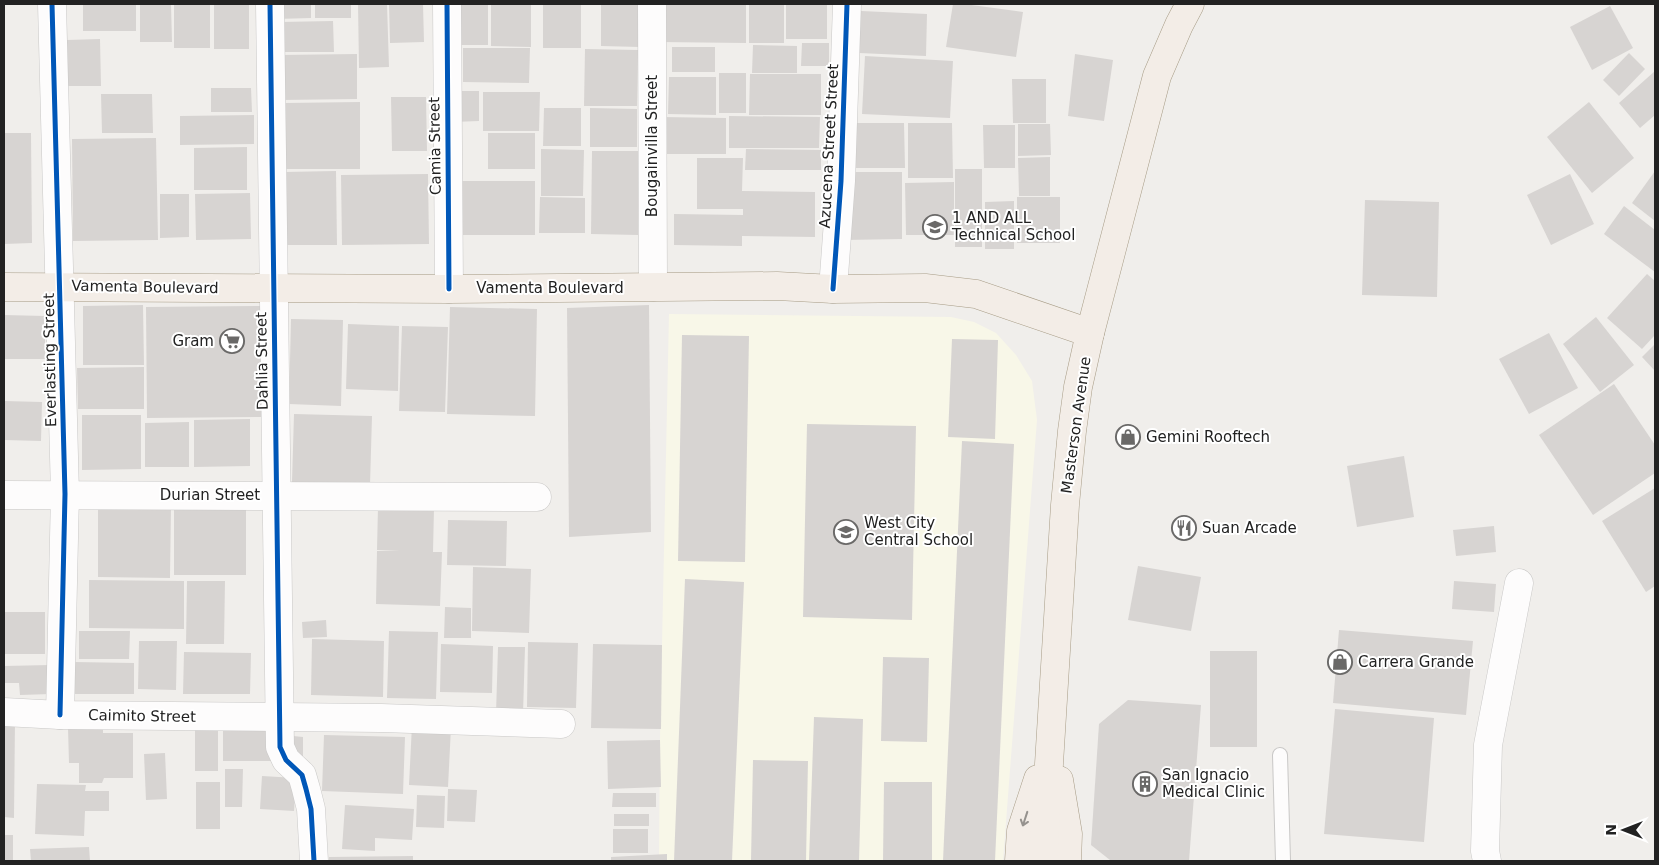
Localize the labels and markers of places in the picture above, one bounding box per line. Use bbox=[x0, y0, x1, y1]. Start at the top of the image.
place label: 1 AND ALL Technical School bbox=[951, 209, 1075, 244]
school or university icon: 1 AND ALL Technical School bbox=[922, 214, 948, 240]
supermarket icon: Gram bbox=[219, 328, 245, 354]
place label: Gram bbox=[172, 332, 214, 350]
shop icon: Gemini Rooftech bbox=[1115, 424, 1141, 450]
place label: Gemini Rooftech bbox=[1146, 428, 1270, 446]
place label: West City Central School bbox=[864, 514, 973, 549]
restaurant icon: Suan Arcade bbox=[1171, 515, 1197, 541]
school or university icon: West City Central School bbox=[833, 519, 859, 545]
place label: Suan Arcade bbox=[1202, 519, 1297, 537]
shop icon: Carrera Grande bbox=[1327, 649, 1353, 675]
place label: Carrera Grande bbox=[1358, 653, 1474, 671]
place label: San Ignacio Medical Clinic bbox=[1162, 766, 1265, 801]
building icon: San Ignacio Medical Clinic bbox=[1132, 771, 1158, 797]

